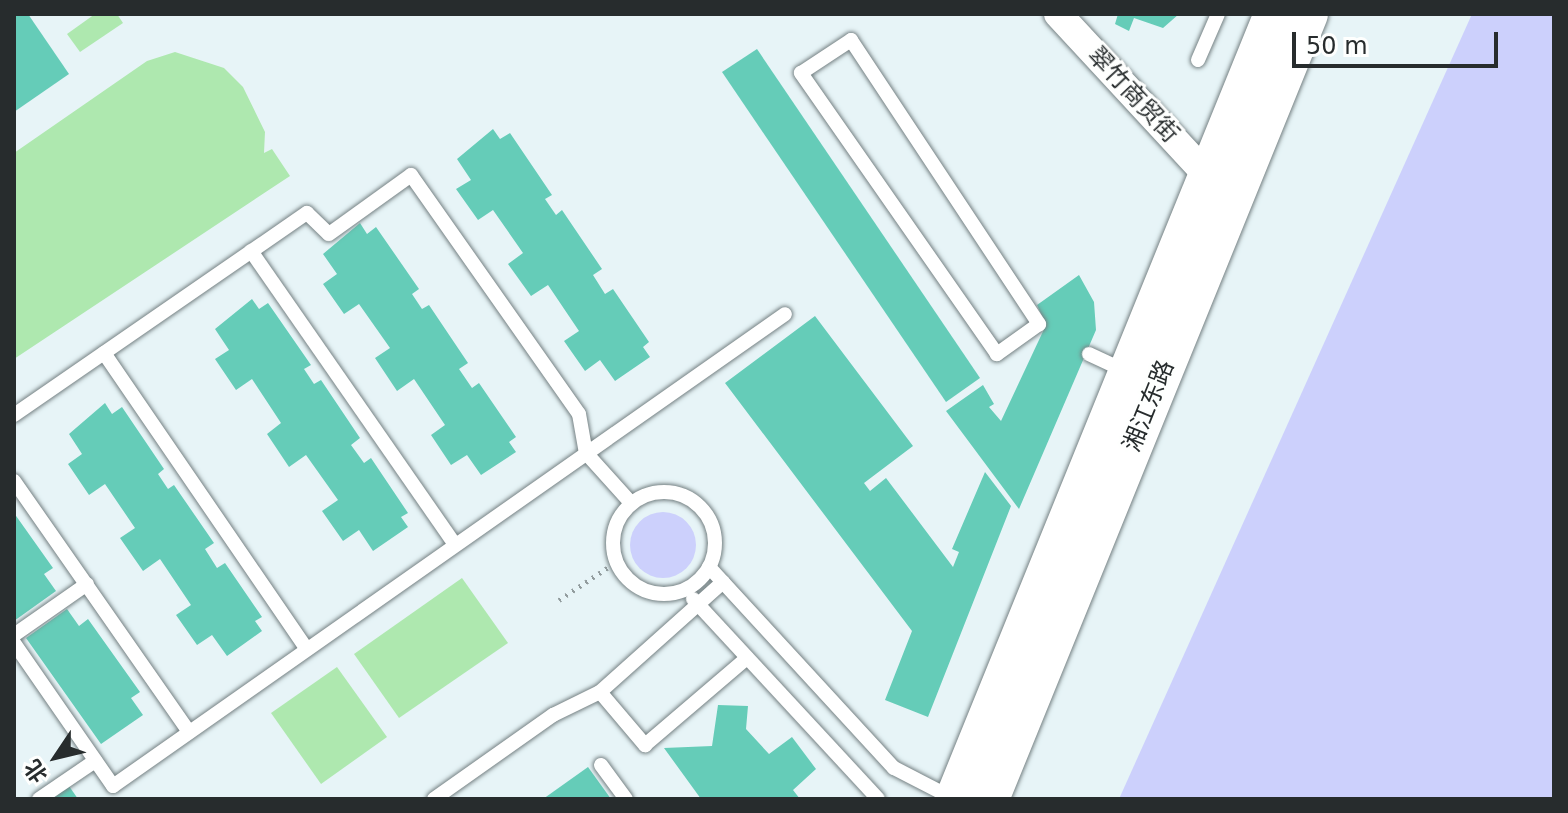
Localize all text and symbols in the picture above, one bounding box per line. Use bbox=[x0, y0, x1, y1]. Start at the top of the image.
scale bar bbox=[1296, 16, 1502, 66]
text: 50 m bbox=[1306, 32, 1368, 60]
street label: 翠竹商贸街 bbox=[1082, 41, 1184, 149]
street label: 湘江东路 bbox=[1118, 356, 1180, 456]
north arrow bbox=[16, 717, 96, 797]
text: 北 bbox=[19, 755, 52, 787]

